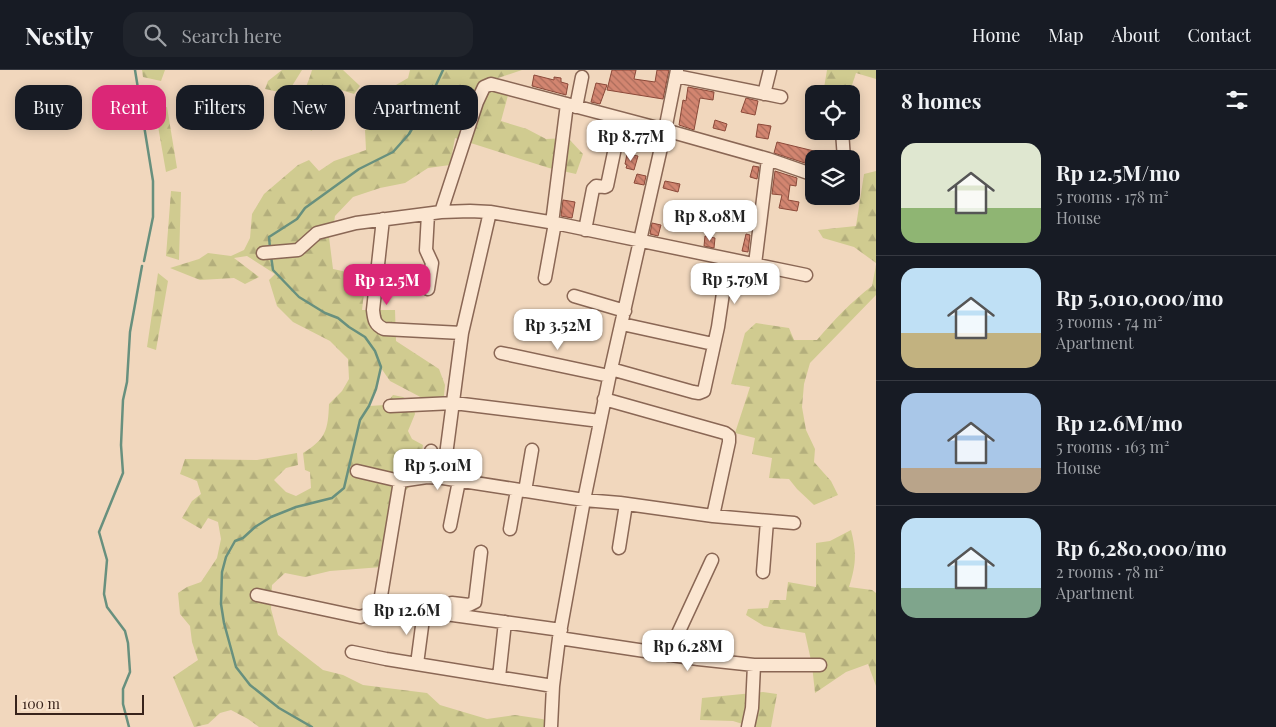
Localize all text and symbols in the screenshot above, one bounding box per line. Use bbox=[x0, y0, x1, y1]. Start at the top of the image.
search box bbox=[123, 12, 473, 57]
text: Nestly bbox=[25, 19, 93, 51]
icon: search bbox=[141, 21, 169, 49]
text: Search here bbox=[181, 22, 282, 48]
text: Home bbox=[972, 23, 1020, 47]
text: Map bbox=[1048, 23, 1083, 47]
text: About bbox=[1111, 23, 1160, 47]
text: Contact bbox=[1188, 23, 1251, 47]
chip: Buy bbox=[15, 85, 82, 130]
chip: Rent bbox=[92, 85, 166, 130]
chip: Filters bbox=[176, 85, 264, 130]
chip: New bbox=[274, 85, 345, 130]
chip: Apartment bbox=[355, 85, 478, 130]
map controls bbox=[805, 85, 860, 205]
button: locate bbox=[805, 85, 860, 140]
text: 8 homes bbox=[901, 86, 981, 114]
icon: filters bbox=[1223, 86, 1251, 114]
pin: Rp 8.77M bbox=[579, 119, 683, 162]
text: Rp 8.77M bbox=[598, 125, 664, 146]
button: layers bbox=[805, 150, 860, 205]
text: Rp 12.5M/mo bbox=[1056, 158, 1180, 186]
icon: home bbox=[941, 163, 1001, 223]
text: 5 rooms · 178 m² bbox=[1056, 186, 1169, 207]
pin: Rp 8.08M bbox=[658, 200, 762, 242]
text: Rp 8.08M bbox=[674, 205, 746, 226]
text: House bbox=[1056, 207, 1101, 228]
pin: Rp 5.79M bbox=[683, 262, 787, 305]
pin: Rp 12.5M bbox=[335, 264, 439, 306]
text: Rp 5.79M bbox=[702, 268, 768, 289]
text: Rp 12.5M bbox=[354, 269, 420, 290]
text: Rp 5,010,000/mo bbox=[1056, 283, 1223, 311]
icon: home bbox=[941, 288, 1001, 348]
pin: Rp 3.52M bbox=[506, 308, 610, 351]
text: 3 rooms · 74 m² bbox=[1056, 311, 1163, 332]
text: Rp 3.52M bbox=[525, 314, 591, 335]
text: Apartment bbox=[1056, 332, 1134, 353]
text: Rp 12.6M/mo bbox=[1056, 408, 1183, 436]
icon: home bbox=[941, 413, 1001, 473]
text: 5 rooms · 163 m² bbox=[1056, 436, 1169, 457]
pin: Rp 5.01M bbox=[386, 448, 490, 491]
text: Rp 5.01M bbox=[404, 454, 472, 475]
text: House bbox=[1056, 457, 1101, 478]
text: Rp 6,280,000/mo bbox=[1056, 533, 1227, 561]
icon: home bbox=[941, 538, 1001, 598]
text: 2 rooms · 78 m² bbox=[1056, 561, 1164, 582]
text: Apartment bbox=[1056, 582, 1134, 603]
pin: Rp 12.6M bbox=[355, 594, 459, 636]
text: Rp 12.6M bbox=[373, 599, 441, 620]
pin: Rp 6.28M bbox=[636, 630, 740, 672]
text: Rp 6.28M bbox=[653, 635, 723, 656]
scale bar bbox=[15, 692, 144, 715]
text: 100 m bbox=[22, 694, 60, 713]

